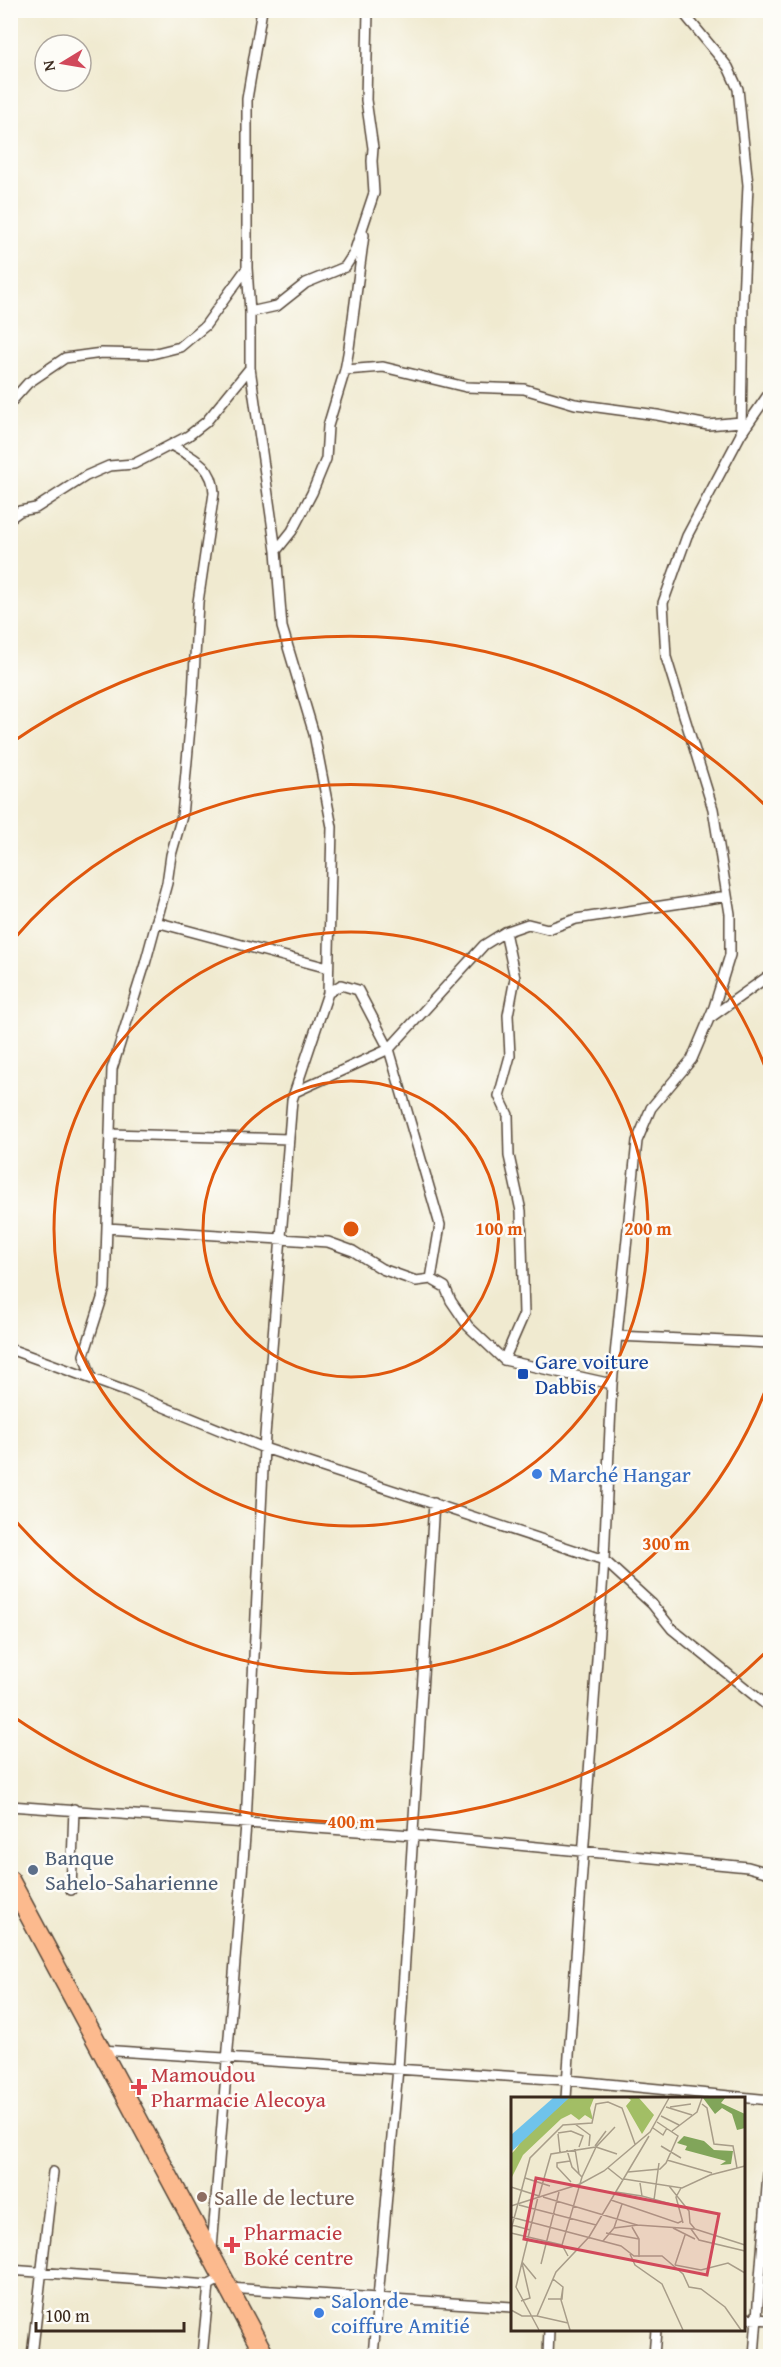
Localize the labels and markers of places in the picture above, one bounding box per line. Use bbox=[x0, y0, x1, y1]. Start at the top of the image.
centre of rings bbox=[341, 1219, 361, 1239]
place label: Gare voiture Dabbis bbox=[535, 1345, 649, 1402]
marker: Gare voiture Dabbis bbox=[516, 1367, 530, 1381]
place label: Marché Hangar bbox=[549, 1458, 691, 1490]
marker: Marché Hangar bbox=[530, 1467, 544, 1481]
place label: Banque Sahelo-Saharienne bbox=[45, 1841, 218, 1898]
marker: Banque Sahelo-Saharienne bbox=[26, 1863, 40, 1877]
place label: Mamoudou Pharmacie Alecoya bbox=[151, 2058, 327, 2115]
marker: Mamoudou Pharmacie Alecoya bbox=[132, 2080, 146, 2094]
place label: Salle de lecture bbox=[214, 2181, 355, 2213]
marker: Salle de lecture bbox=[195, 2190, 209, 2204]
place label: Pharmacie Boké centre bbox=[244, 2216, 353, 2273]
marker: Pharmacie Boké centre bbox=[225, 2238, 239, 2252]
place label: Salon de coiffure Amitié bbox=[331, 2284, 470, 2341]
marker: Salon de coiffure Amitié bbox=[312, 2306, 326, 2320]

